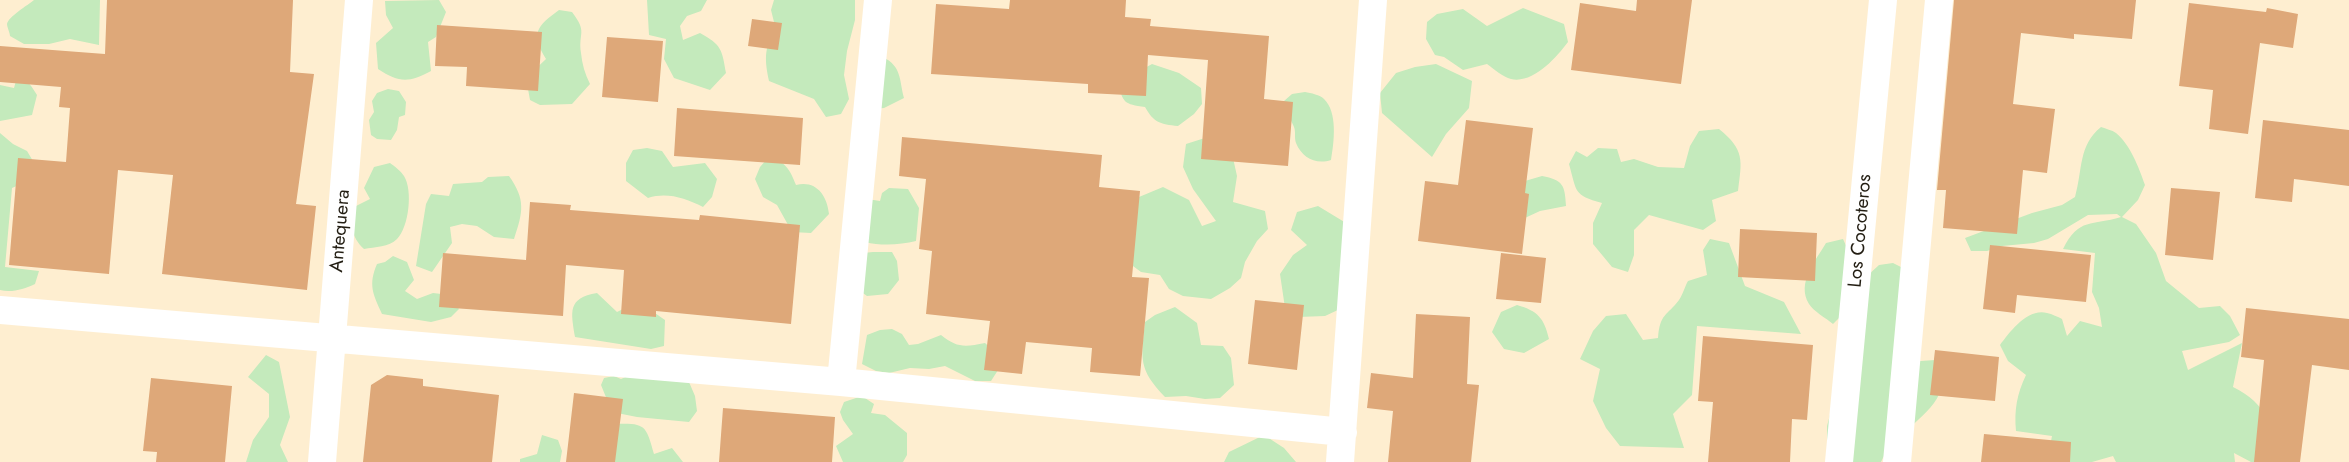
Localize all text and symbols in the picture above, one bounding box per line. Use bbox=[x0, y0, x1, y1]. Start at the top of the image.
street label: Los Cocoteros bbox=[1845, 173, 1877, 289]
street label: Antequera bbox=[326, 189, 356, 273]

